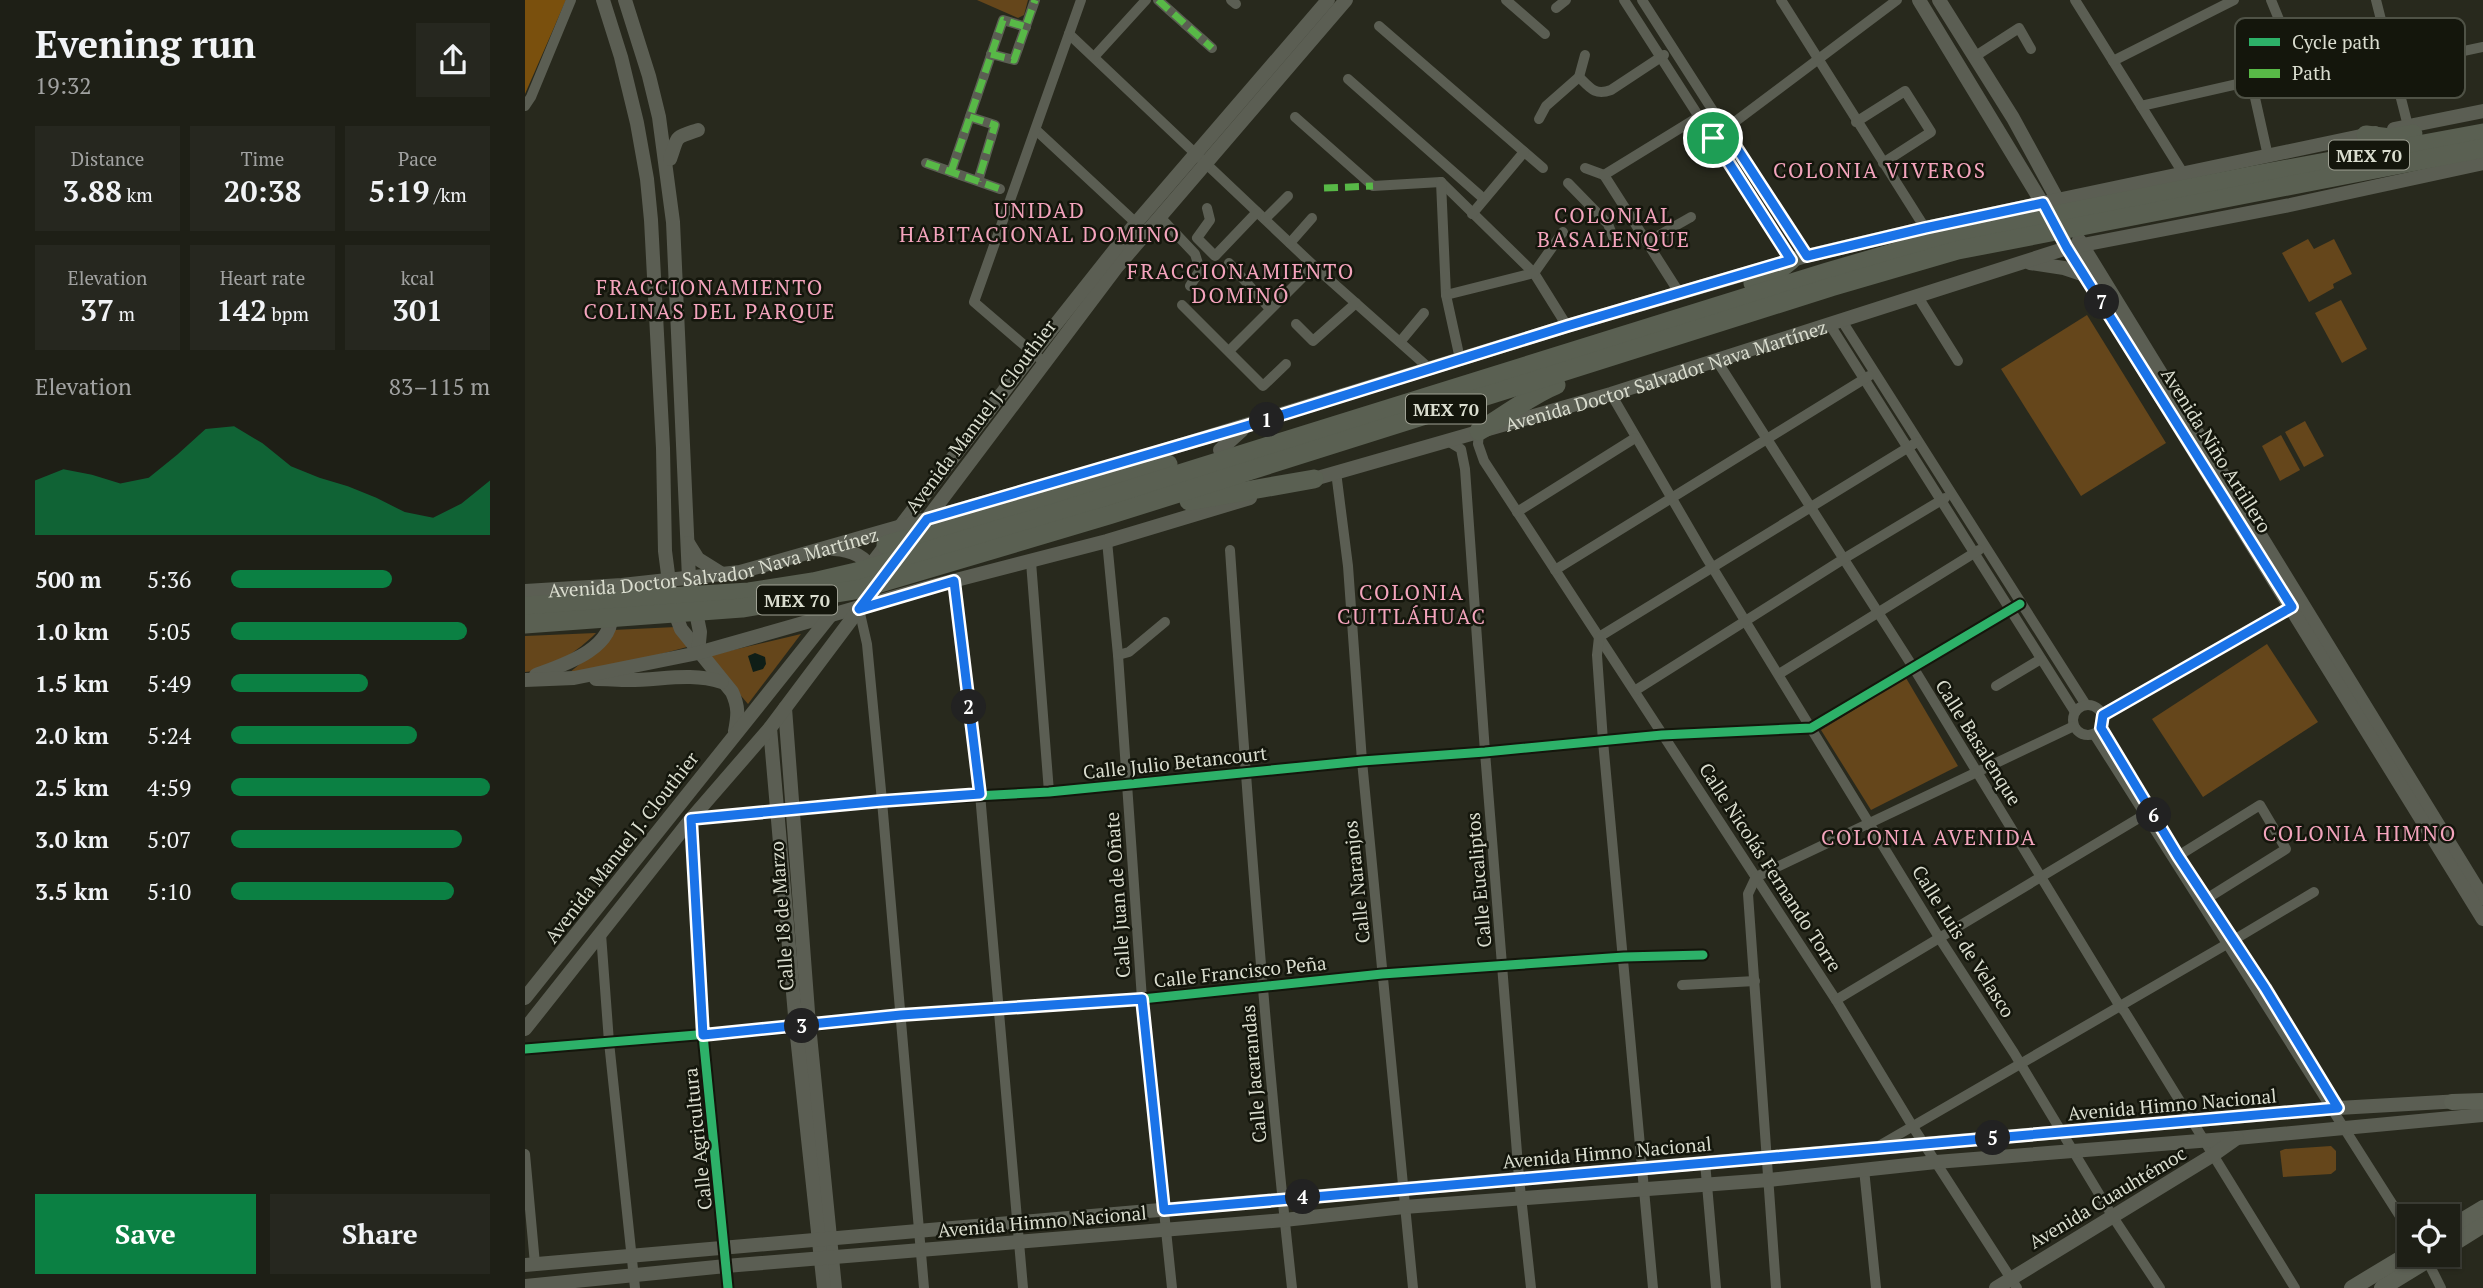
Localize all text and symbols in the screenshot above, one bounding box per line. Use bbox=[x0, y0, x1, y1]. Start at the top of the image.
legend bbox=[2235, 18, 2465, 98]
text: Evening run bbox=[35, 19, 256, 69]
button: share bbox=[416, 23, 490, 97]
text: Cycle path bbox=[2292, 29, 2380, 54]
text: Path bbox=[2292, 60, 2331, 85]
text: 19:32 bbox=[35, 70, 92, 101]
pin bbox=[1683, 108, 1743, 168]
icon: arrive bbox=[1694, 119, 1732, 157]
road number: MEX 70 bbox=[2329, 140, 2409, 170]
text: Distance bbox=[71, 146, 144, 171]
text: Time bbox=[241, 146, 284, 171]
text: Pace bbox=[398, 146, 437, 171]
district label: COLONIA VIVEROS bbox=[1773, 156, 1987, 184]
text: 3.88 bbox=[62, 171, 122, 211]
text: 20:38 bbox=[223, 171, 302, 211]
text: 5:19 bbox=[368, 171, 429, 211]
text: km bbox=[122, 182, 153, 207]
text: /km bbox=[429, 182, 467, 207]
district label: UNIDAD HABITACIONAL DOMINO bbox=[899, 196, 1181, 248]
district label: COLONIAL BASALENQUE bbox=[1537, 201, 1691, 253]
district label: FRACCIONAMIENTO DOMINÓ bbox=[1127, 257, 1355, 309]
text: Elevation bbox=[68, 265, 147, 290]
text: Heart rate bbox=[220, 265, 305, 290]
text: kcal bbox=[401, 265, 434, 290]
district label: FRACCIONAMIENTO COLINAS DEL PARQUE bbox=[583, 273, 837, 325]
pin: 7 bbox=[2085, 284, 2119, 320]
text: 7 bbox=[2096, 289, 2107, 314]
text: 37 bbox=[80, 290, 114, 330]
text: 142 bbox=[216, 290, 267, 330]
text: 301 bbox=[392, 290, 443, 330]
text: m bbox=[114, 301, 135, 326]
text: bpm bbox=[267, 301, 309, 326]
street label: Avenida Doctor Salvador Nava Martínez bbox=[1502, 313, 1830, 436]
street label: Avenida Manuel J. Clouthier bbox=[899, 314, 1061, 518]
street label: Avenida Niño Artillero bbox=[2156, 363, 2278, 537]
text: Elevation bbox=[35, 371, 132, 402]
text: 83–115 m bbox=[389, 371, 490, 402]
road number: MEX 70 bbox=[1406, 394, 1486, 424]
pin: 1 bbox=[1249, 402, 1285, 438]
text: 1 bbox=[1261, 407, 1272, 432]
street label: Avenida Doctor Salvador Nava Martínez bbox=[547, 521, 881, 602]
text: 500 m bbox=[35, 564, 101, 595]
text: 5:36 bbox=[147, 564, 191, 595]
district label: COLONIA CUITLÁHUAC bbox=[1337, 578, 1487, 630]
road number: MEX 70 bbox=[757, 586, 837, 614]
text: 1.0 km bbox=[35, 616, 109, 647]
text: 5:05 bbox=[147, 616, 191, 647]
text: 1.5 km bbox=[35, 668, 109, 699]
text: 5:49 bbox=[147, 668, 191, 699]
street label: Calle Basalenque bbox=[1930, 674, 2028, 810]
pin: 2 bbox=[951, 690, 987, 724]
text: 2 bbox=[963, 694, 974, 719]
text: 2.0 km bbox=[35, 720, 109, 751]
text: 5:24 bbox=[147, 720, 191, 751]
street label: Calle Julio Betancourt bbox=[1082, 740, 1268, 784]
street label: Avenida Manuel J. Clouthier bbox=[538, 746, 704, 948]
street label: Calle Nicolás Fernando Torre bbox=[1694, 758, 1848, 976]
text: 2.5 km bbox=[35, 772, 109, 803]
text: 4:59 bbox=[147, 772, 191, 803]
pin: 6 bbox=[2137, 798, 2171, 832]
text: 6 bbox=[2148, 802, 2159, 827]
street label: Calle Juan de Oñate bbox=[1099, 811, 1135, 979]
street label: Calle Eucaliptos bbox=[1460, 811, 1496, 949]
street label: Calle Naranjos bbox=[1337, 819, 1375, 945]
district label: COLONIA HIMNO bbox=[2263, 819, 2457, 847]
district label: COLONIA AVENIDA bbox=[1821, 823, 2037, 851]
text: 3.0 km bbox=[35, 824, 109, 855]
text: 5:07 bbox=[147, 824, 191, 855]
street label: Calle 18 de Marzo bbox=[763, 840, 799, 992]
street label: Calle Luis de Velasco bbox=[1907, 860, 2021, 1022]
text: 3.5 km bbox=[35, 876, 109, 907]
text: 5:10 bbox=[147, 876, 191, 907]
street label: Calle Francisco Peña bbox=[1152, 949, 1328, 993]
street label: Calle Jacarandas bbox=[1235, 1004, 1271, 1144]
pin: 3 bbox=[785, 1009, 819, 1044]
text: 3 bbox=[796, 1013, 807, 1038]
street label: Calle Agricultura bbox=[677, 1066, 717, 1211]
street label: Avenida Himno Nacional bbox=[2066, 1082, 2278, 1126]
pin: 5 bbox=[1975, 1120, 2011, 1156]
text: 5 bbox=[1987, 1125, 1998, 1150]
street label: Avenida Himno Nacional bbox=[1501, 1130, 1713, 1174]
street label: Avenida Cuauhtémoc bbox=[2024, 1140, 2190, 1254]
pin: 4 bbox=[1285, 1180, 1321, 1214]
text: 4 bbox=[1297, 1184, 1308, 1209]
button: Save bbox=[35, 1194, 256, 1274]
button: Share bbox=[270, 1194, 490, 1274]
street label: Avenida Himno Nacional bbox=[936, 1199, 1148, 1243]
map controls bbox=[2397, 1204, 2460, 1267]
button: locate bbox=[2397, 1204, 2460, 1267]

